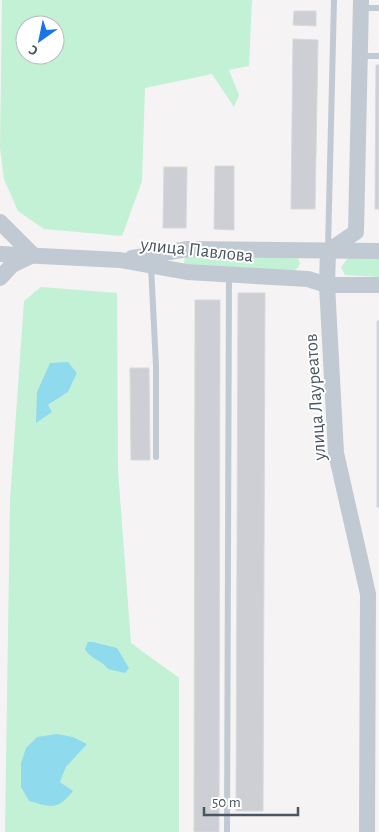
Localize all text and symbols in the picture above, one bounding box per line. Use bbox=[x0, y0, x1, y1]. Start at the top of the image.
north arrow bbox=[15, 15, 65, 65]
text: С bbox=[26, 42, 41, 58]
street label: улица Павлова bbox=[139, 235, 254, 266]
street label: улица Лауреатов bbox=[302, 333, 329, 462]
scale bar bbox=[204, 784, 298, 816]
text: 50 m bbox=[212, 795, 241, 810]

